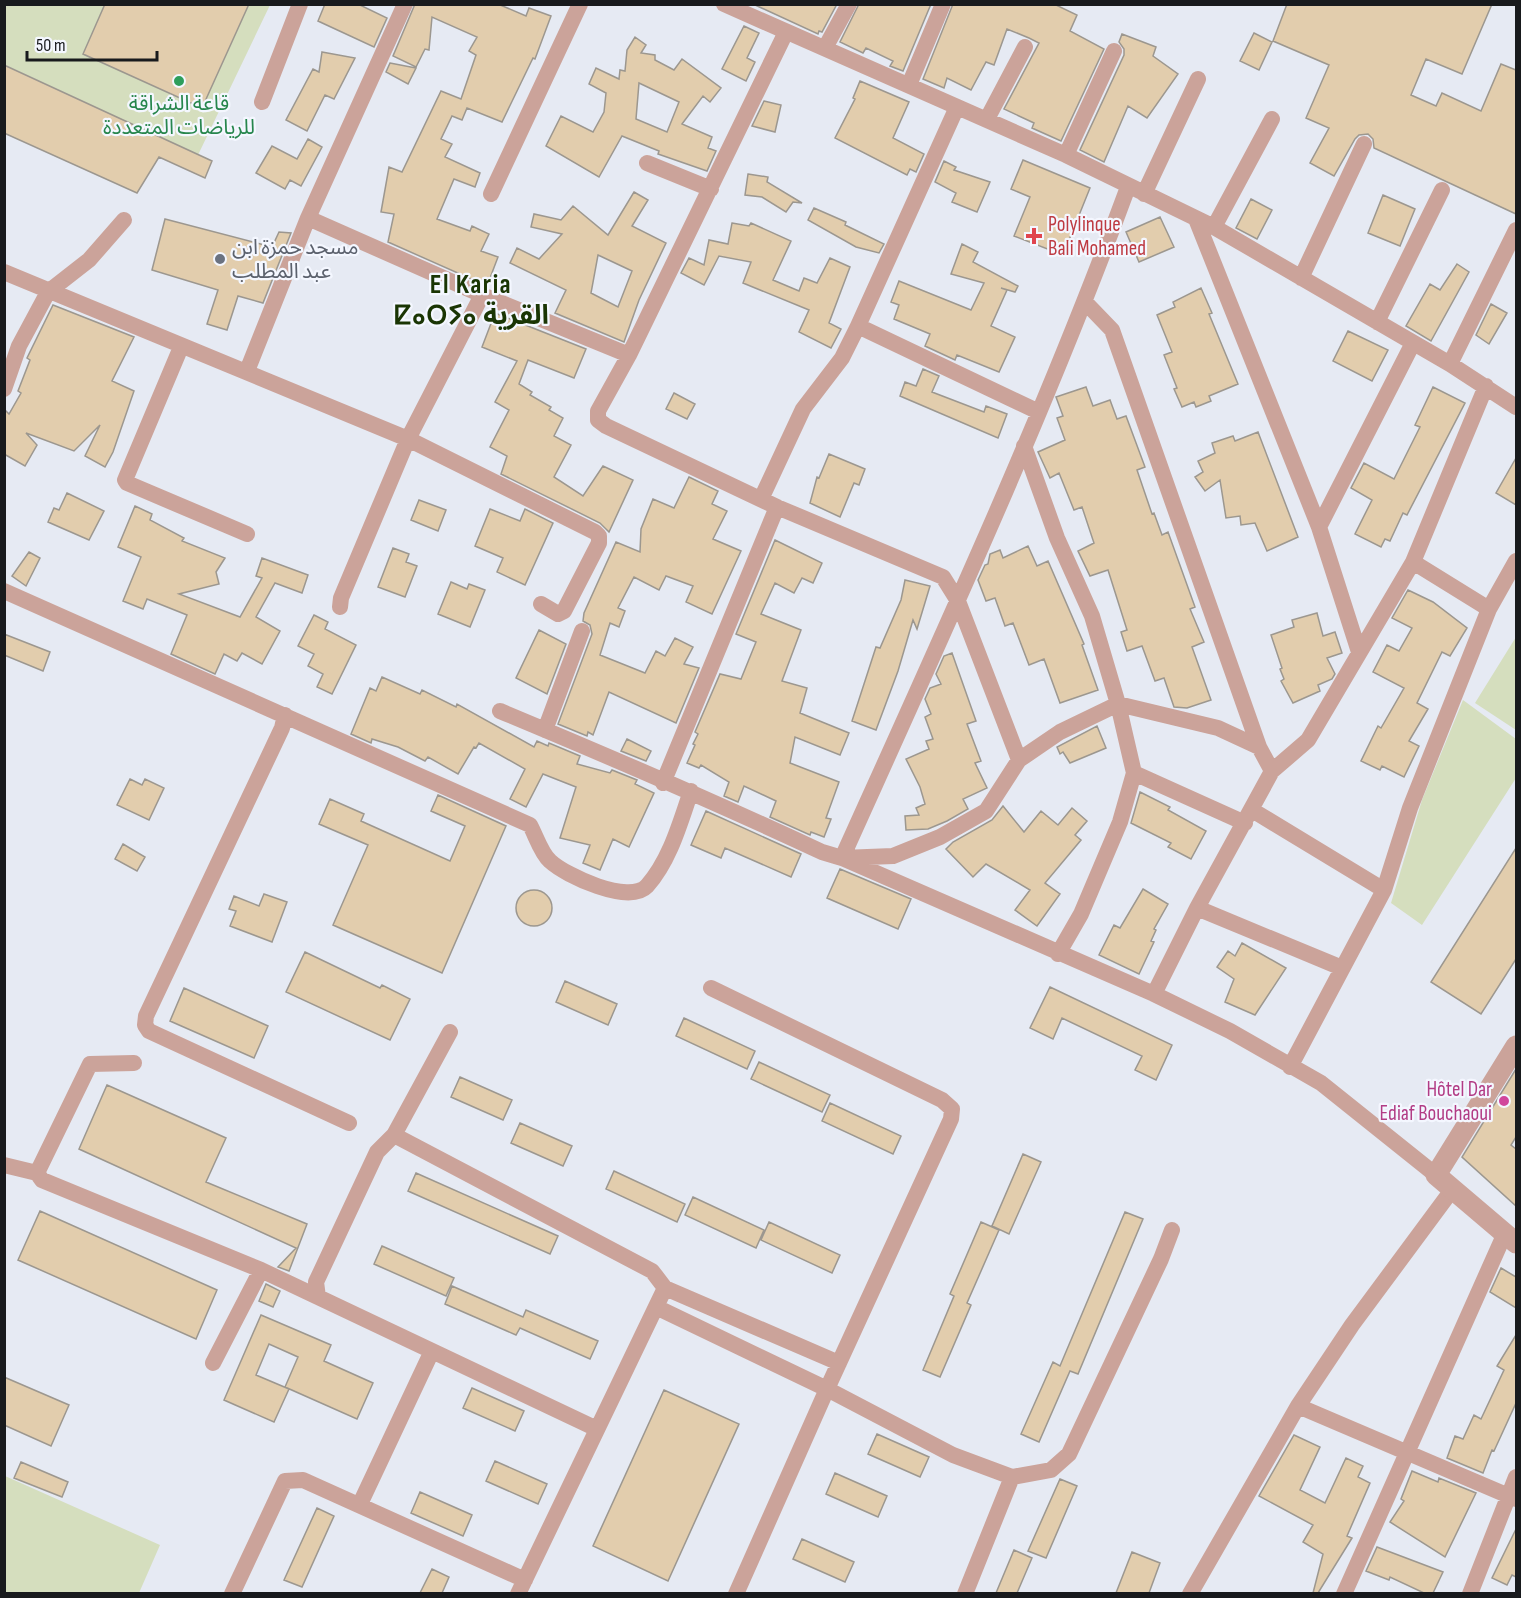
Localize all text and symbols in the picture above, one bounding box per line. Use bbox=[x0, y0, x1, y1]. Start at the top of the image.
scale bar bbox=[27, 24, 158, 62]
text: 50 m bbox=[36, 35, 66, 56]
marker: قاعة الشراقة للرياضات المتعددة bbox=[172, 74, 186, 88]
place label: قاعة الشراقة للرياضات المتعددة bbox=[103, 91, 255, 140]
place label: Polylinque Bali Mohamed bbox=[1048, 212, 1146, 261]
marker: Polylinque Bali Mohamed bbox=[1025, 227, 1043, 245]
place label: مسجد حمزة ابن عبد المطلب bbox=[232, 235, 359, 284]
marker: مسجد حمزة ابن عبد المطلب bbox=[213, 252, 227, 266]
district label: El Karia ⵇⴰⵔⵢⴰ القرية bbox=[393, 269, 549, 332]
place label: Hôtel Dar Ediaf Bouchaoui bbox=[1380, 1077, 1492, 1126]
marker: Hôtel Dar Ediaf Bouchaoui bbox=[1497, 1094, 1511, 1108]

